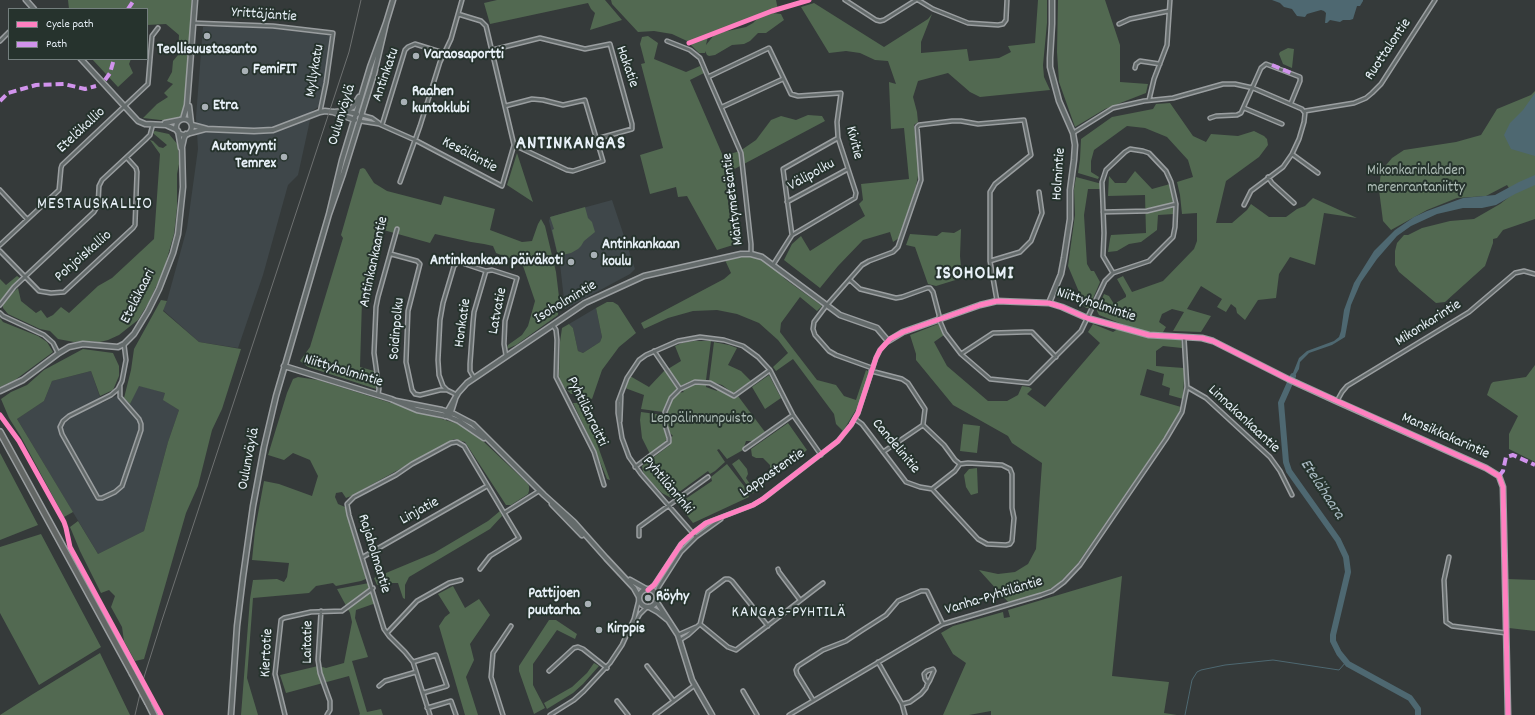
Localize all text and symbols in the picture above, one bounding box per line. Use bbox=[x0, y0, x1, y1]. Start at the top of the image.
street label: Yrittäjäntie bbox=[231, 5, 297, 27]
legend bbox=[8, 8, 148, 60]
text: Cycle path bbox=[46, 16, 94, 33]
street label: Ruottalontie bbox=[1362, 16, 1416, 84]
marker: Teollisuustasanto bbox=[202, 31, 212, 41]
text: Path bbox=[46, 36, 67, 53]
place label: Teollisuustasanto bbox=[157, 42, 257, 60]
street label: Myllykatu bbox=[303, 43, 329, 99]
street label: Hakatie bbox=[611, 44, 641, 90]
street label: Antinkatu bbox=[369, 46, 405, 104]
place label: Varaosaportti bbox=[424, 47, 504, 65]
marker: Varaosaportti bbox=[411, 51, 421, 61]
place label: FemiFIT bbox=[253, 62, 297, 80]
marker: FemiFIT bbox=[240, 66, 250, 76]
street label: Oulunväylä bbox=[325, 82, 361, 148]
place label: Raahen kuntoklubi bbox=[412, 84, 469, 119]
marker: Raahen kuntoklubi bbox=[399, 97, 409, 107]
place label: Etra bbox=[213, 98, 238, 116]
marker: Etra bbox=[200, 102, 210, 112]
street label: Eteläkallio bbox=[54, 104, 110, 158]
street label: Kivitie bbox=[840, 125, 866, 161]
street label: Kesäläntie bbox=[438, 134, 500, 178]
district label: ANTINKANGAS bbox=[516, 134, 626, 156]
place label: Automyynti Temrex bbox=[211, 139, 276, 174]
street label: Holmintie bbox=[1049, 147, 1071, 201]
marker: Automyynti Temrex bbox=[279, 152, 289, 162]
street label: Mäntymetsäntie bbox=[719, 152, 749, 246]
street label: Välipolku bbox=[785, 156, 839, 196]
park label: Mikonkarinlahden merenrantaniitty bbox=[1367, 163, 1465, 198]
district label: MESTAUSKALLIO bbox=[37, 196, 153, 216]
street label: Antinkankaantie bbox=[357, 215, 393, 309]
street label: Pohjoiskallio bbox=[52, 227, 116, 287]
place label: Antinkankaan koulu bbox=[602, 237, 680, 272]
marker: Antinkankaan koulu bbox=[589, 250, 599, 260]
place label: Antinkankaan päiväkoti bbox=[430, 253, 563, 271]
marker: Antinkankaan päiväkoti bbox=[566, 257, 576, 267]
district label: ISOHOLMI bbox=[936, 264, 1014, 286]
street label: Eteläkaari bbox=[118, 267, 160, 327]
street label: Isoholmintie bbox=[532, 277, 600, 329]
street label: Niittyholmintie bbox=[1054, 285, 1138, 327]
street label: Latvatie bbox=[486, 286, 512, 336]
street label: Soidinpolku bbox=[386, 297, 410, 361]
street label: Honkatie bbox=[452, 297, 476, 349]
street label: Mikonkarintie bbox=[1393, 297, 1465, 351]
street label: Niittyholmintie bbox=[301, 351, 385, 393]
street label: Pyhtilänraitti bbox=[561, 374, 611, 450]
street label: Linnakankaantie bbox=[1203, 382, 1283, 458]
street label: Mansikkakarintie bbox=[1398, 410, 1492, 464]
park label: Leppälinnunpuisto bbox=[651, 411, 753, 429]
street label: Candelinitie bbox=[867, 416, 923, 478]
street label: Oulunväylä bbox=[235, 426, 265, 492]
street label: Lappastentie bbox=[737, 446, 809, 502]
street label: Pyhtilänrinki bbox=[638, 453, 696, 519]
water label: Etelähaara bbox=[1294, 456, 1348, 524]
street label: Linjatie bbox=[397, 494, 443, 530]
street label: Rajaholmantie bbox=[352, 512, 394, 596]
street label: Vanha-Pyhtiläntie bbox=[943, 574, 1045, 620]
place label: Pattijoen puutarha bbox=[528, 586, 580, 621]
place label: Röyhy bbox=[656, 589, 689, 607]
marker: Röyhy bbox=[643, 593, 653, 603]
marker: Pattijoen puutarha bbox=[583, 599, 593, 609]
district label: KANGAS-PYHTILÄ bbox=[732, 604, 846, 624]
street label: Laitatie bbox=[300, 620, 318, 664]
place label: Kirppis bbox=[607, 621, 645, 639]
marker: Kirppis bbox=[594, 625, 604, 635]
street label: Kiertotie bbox=[258, 628, 278, 678]

